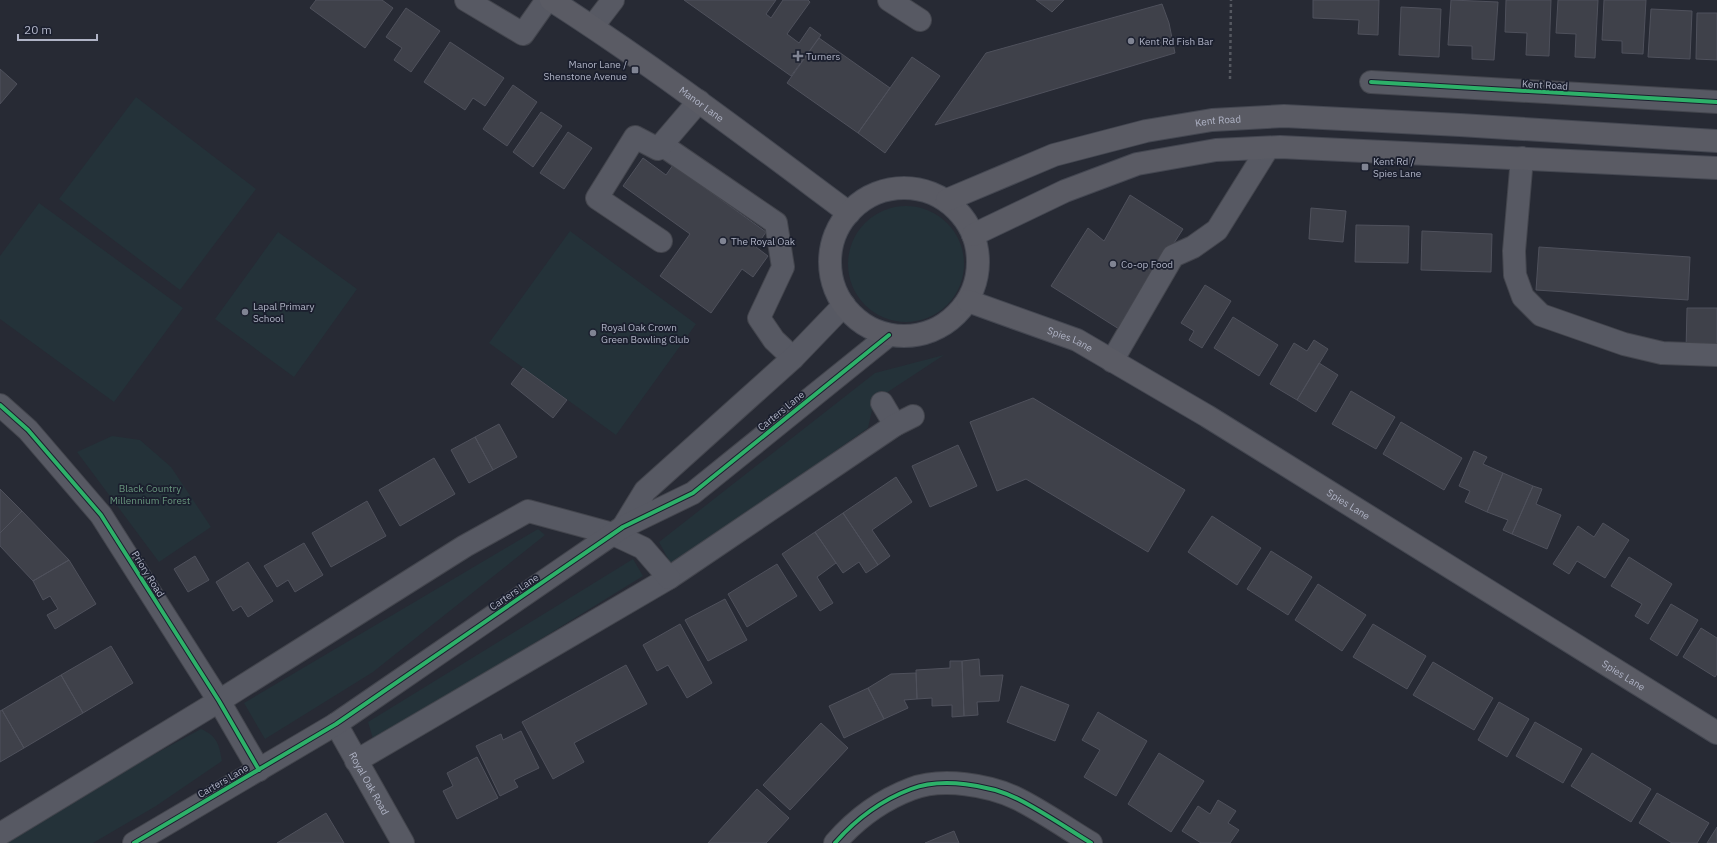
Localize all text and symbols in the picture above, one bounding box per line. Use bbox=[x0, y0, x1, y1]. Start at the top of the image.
scale bar bbox=[18, 16, 97, 42]
text: 20 m bbox=[24, 22, 52, 37]
place label: Kent Rd Fish Bar bbox=[1139, 35, 1213, 48]
marker: Kent Rd Fish Bar bbox=[1126, 36, 1136, 46]
place label: Turners bbox=[806, 50, 840, 63]
marker: Turners bbox=[793, 51, 803, 61]
place label: Manor Lane / Shenstone Avenue bbox=[544, 58, 628, 83]
marker: Manor Lane / Shenstone Avenue bbox=[630, 65, 640, 75]
street label: Kent Road bbox=[1522, 77, 1568, 93]
street label: Manor Lane bbox=[677, 83, 727, 125]
street label: Kent Road bbox=[1194, 112, 1241, 129]
place label: Kent Rd / Spies Lane bbox=[1373, 155, 1422, 180]
marker: Kent Rd / Spies Lane bbox=[1360, 162, 1370, 172]
place label: The Royal Oak bbox=[731, 235, 796, 248]
marker: The Royal Oak bbox=[718, 236, 728, 246]
place label: Co-op Food bbox=[1121, 258, 1173, 271]
marker: Co-op Food bbox=[1108, 259, 1118, 269]
place label: Lapal Primary School bbox=[253, 300, 315, 325]
marker: Lapal Primary School bbox=[240, 307, 250, 317]
place label: Royal Oak Crown Green Bowling Club bbox=[601, 321, 689, 346]
street label: Spies Lane bbox=[1046, 323, 1096, 355]
marker: Royal Oak Crown Green Bowling Club bbox=[588, 328, 598, 338]
street label: Carters Lane bbox=[755, 388, 807, 434]
park label: Black Country Millennium Forest bbox=[110, 482, 191, 507]
street label: Spies Lane bbox=[1325, 486, 1373, 523]
street label: Priory Road bbox=[129, 549, 167, 599]
street label: Carters Lane bbox=[487, 570, 542, 613]
street label: Spies Lane bbox=[1600, 657, 1648, 694]
street label: Royal Oak Road bbox=[346, 749, 392, 817]
street label: Carters Lane bbox=[195, 761, 251, 801]

